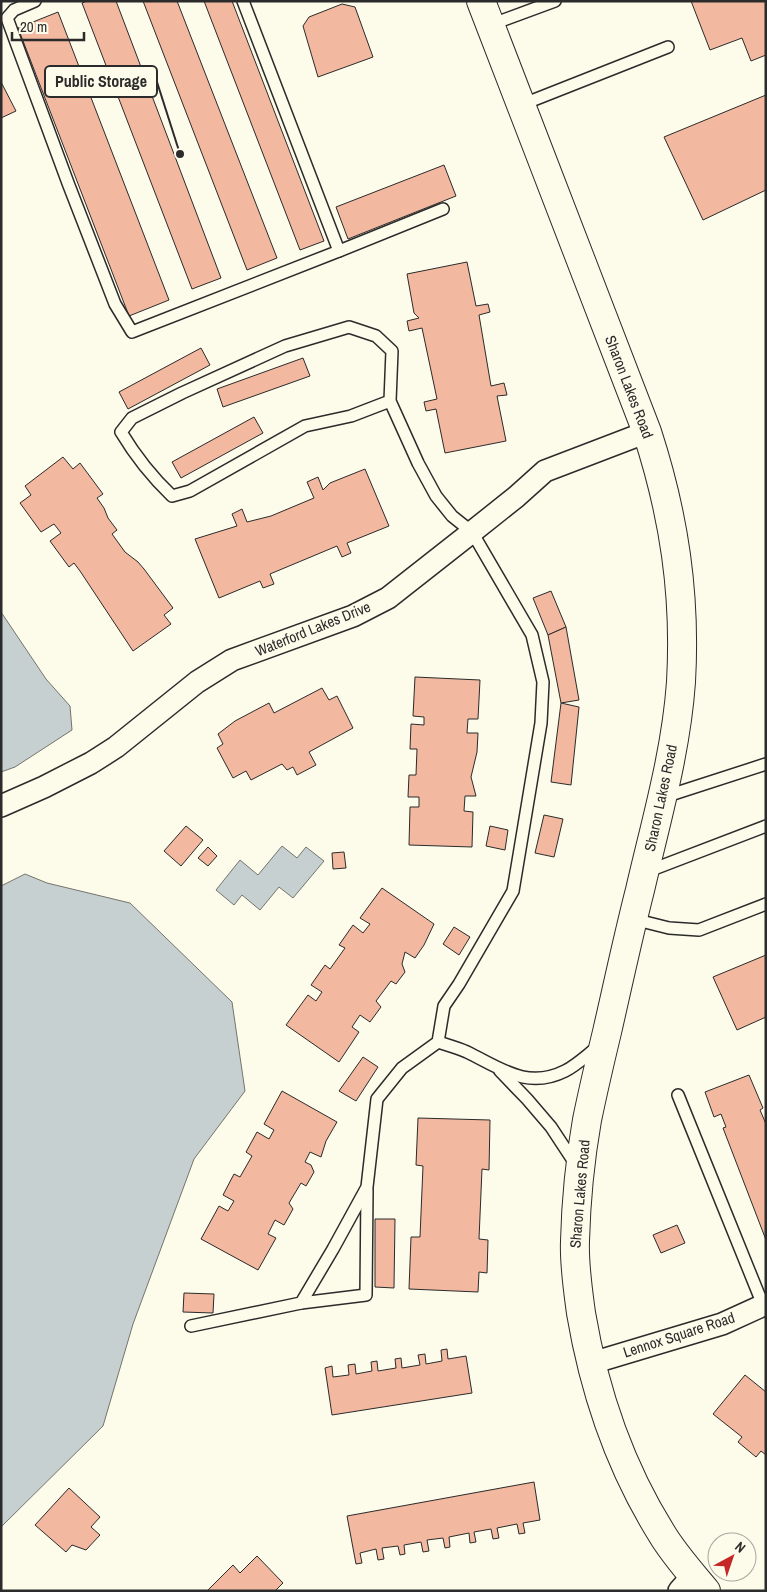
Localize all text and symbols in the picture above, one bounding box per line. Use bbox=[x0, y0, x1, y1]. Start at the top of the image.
scale bar bbox=[12, 10, 85, 42]
text: 20 m bbox=[20, 16, 47, 37]
callout: Public Storage bbox=[45, 66, 157, 97]
text: Public Storage bbox=[55, 70, 147, 92]
street label: Sharon Lakes Road bbox=[600, 332, 659, 441]
street label: Waterford Lakes Drive bbox=[252, 596, 374, 661]
street label: Sharon Lakes Road bbox=[639, 743, 682, 853]
street label: Sharon Lakes Road bbox=[564, 1139, 595, 1249]
street label: Lennox Square Road bbox=[620, 1307, 737, 1362]
north arrow bbox=[707, 1532, 757, 1582]
text: N bbox=[731, 1537, 749, 1557]

